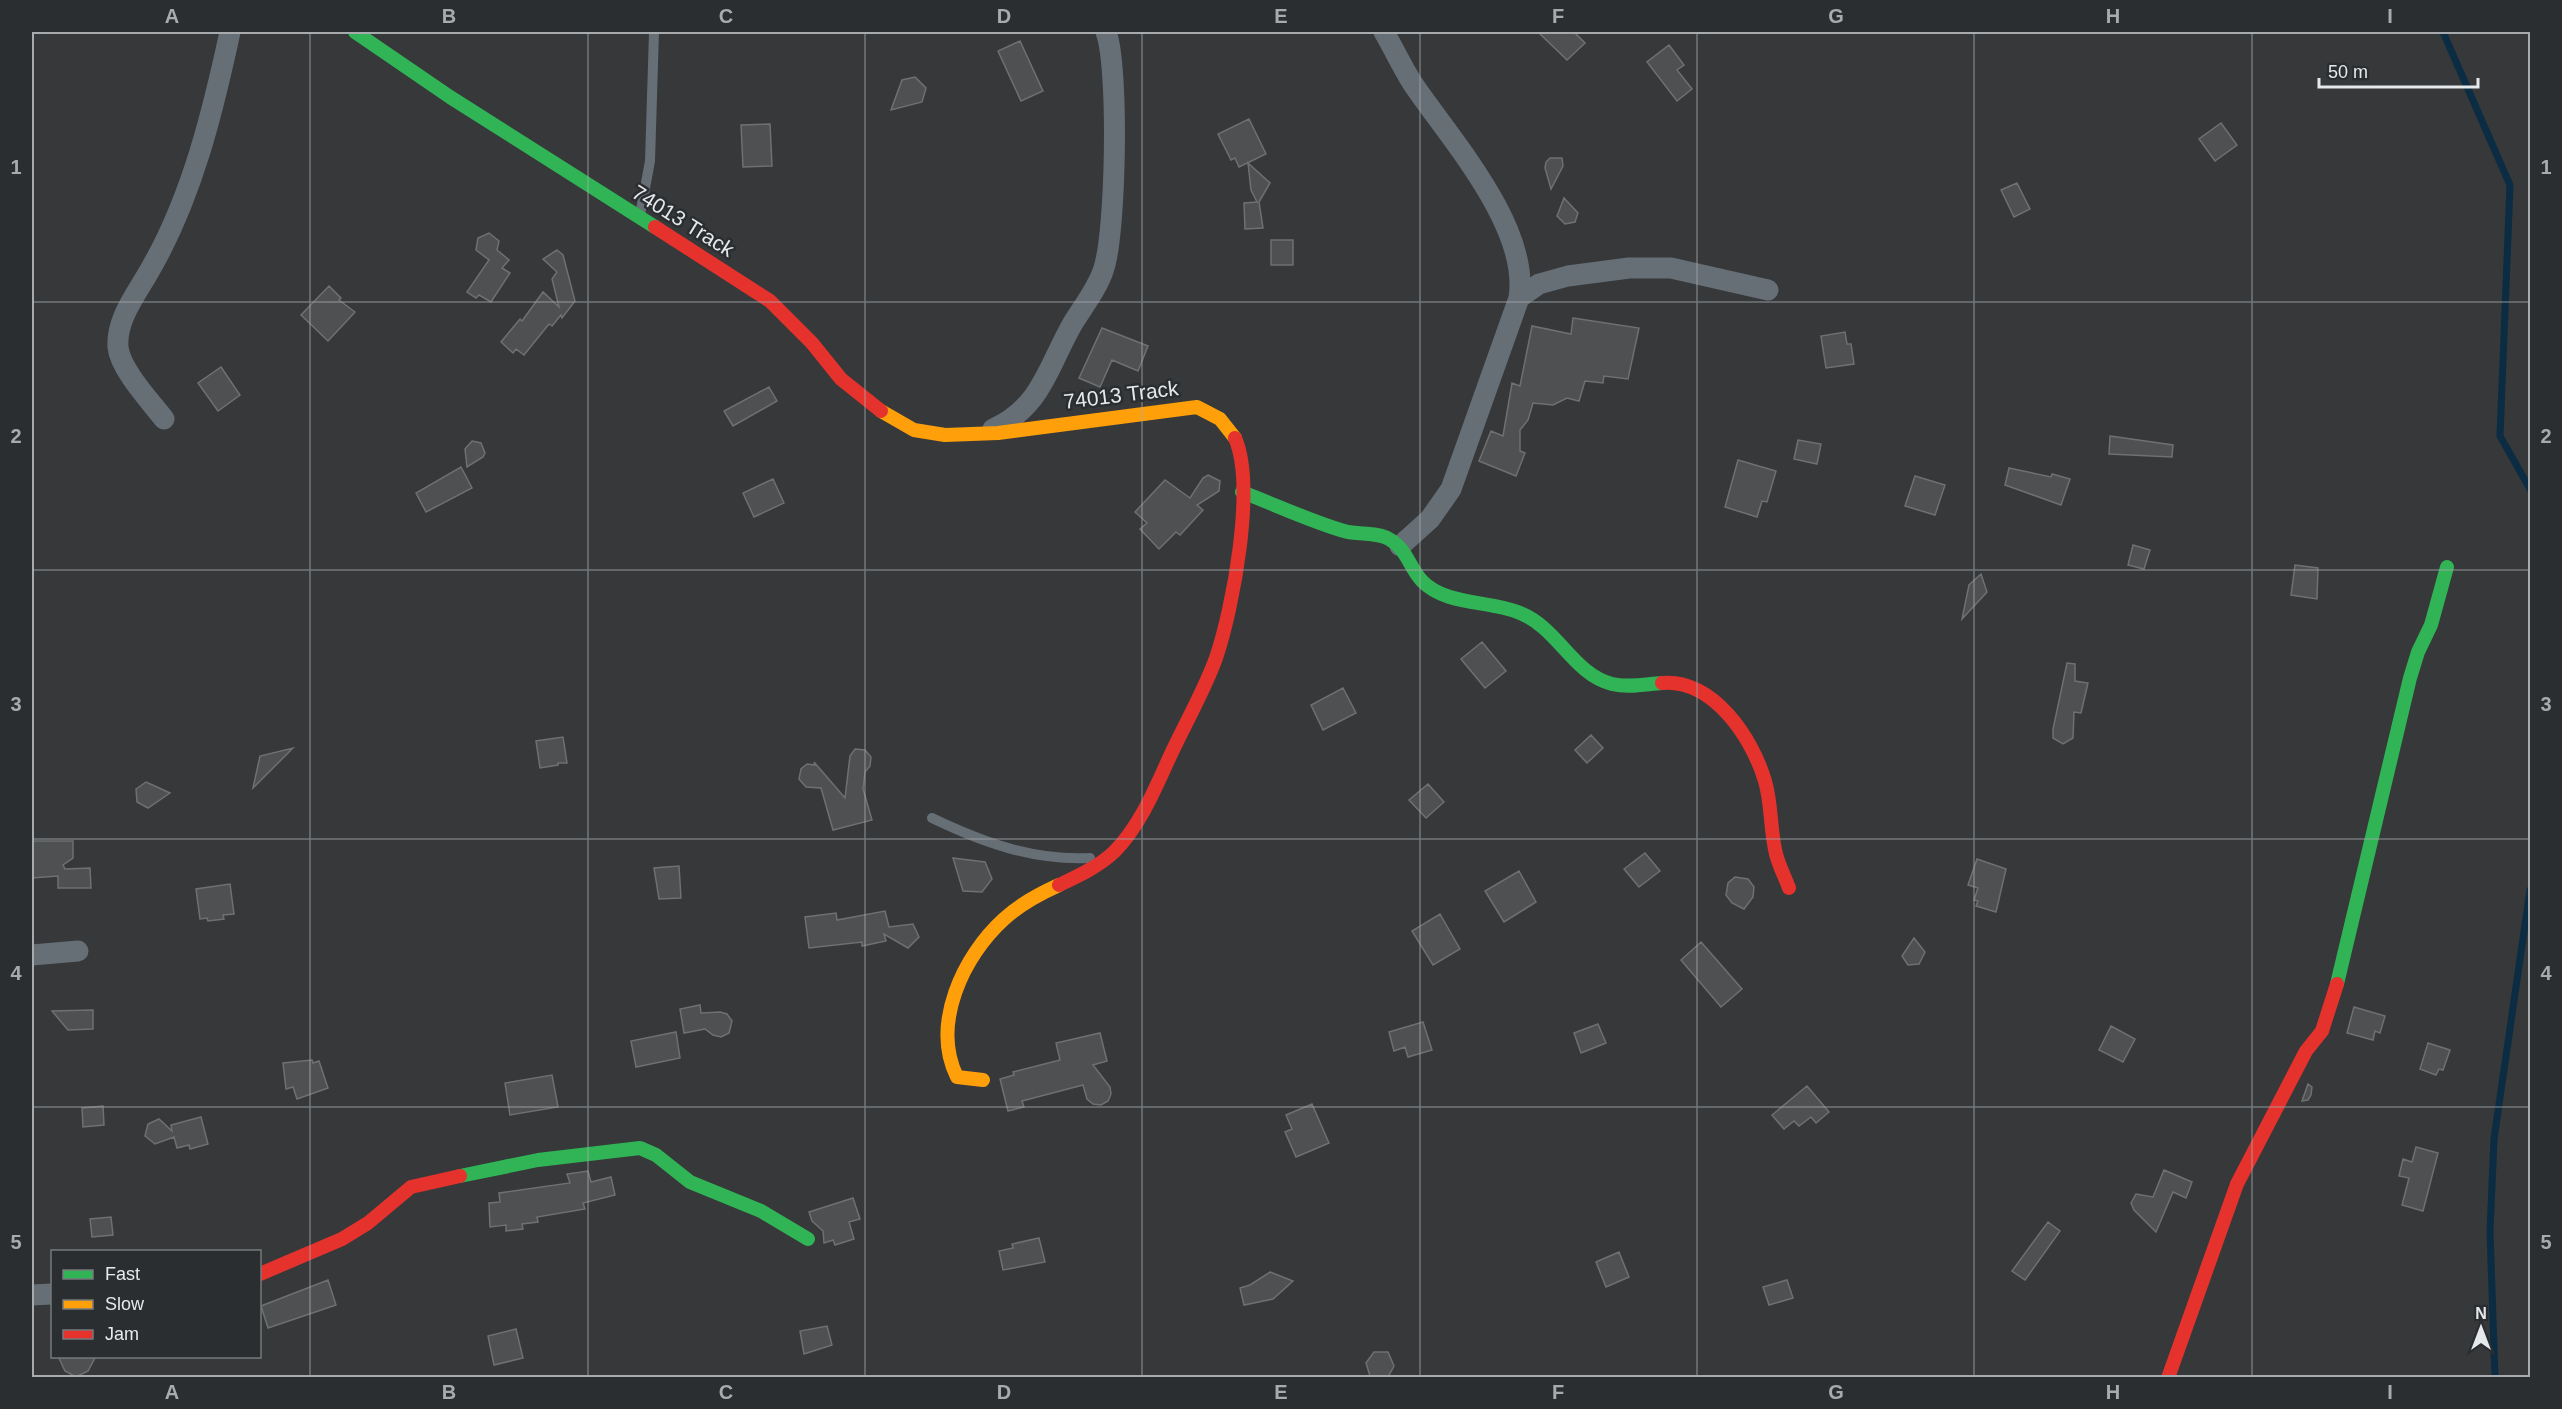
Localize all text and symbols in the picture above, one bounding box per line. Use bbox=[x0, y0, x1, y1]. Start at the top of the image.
text: A bbox=[165, 5, 179, 27]
text: B bbox=[442, 5, 456, 27]
text: C bbox=[719, 5, 733, 27]
text: D bbox=[997, 5, 1011, 27]
text: E bbox=[1274, 5, 1288, 27]
text: F bbox=[1552, 5, 1564, 27]
text: G bbox=[1828, 5, 1844, 27]
text: H bbox=[2106, 5, 2120, 27]
text: I bbox=[2387, 5, 2393, 27]
scale bar bbox=[2319, 51, 2478, 89]
text: 50 m bbox=[2328, 62, 2368, 82]
text: 1 bbox=[10, 156, 22, 178]
text: 1 bbox=[2540, 156, 2552, 178]
street label: 74013 Track bbox=[628, 180, 739, 261]
street label: 74013 Track bbox=[1062, 376, 1180, 413]
text: 2 bbox=[10, 425, 22, 447]
text: 2 bbox=[2540, 425, 2552, 447]
text: 3 bbox=[10, 693, 22, 715]
text: 3 bbox=[2540, 693, 2552, 715]
text: 4 bbox=[10, 962, 22, 984]
text: 4 bbox=[2540, 962, 2552, 984]
text: 5 bbox=[10, 1231, 22, 1253]
text: 5 bbox=[2540, 1231, 2552, 1253]
legend bbox=[51, 1250, 261, 1358]
text: Fast bbox=[105, 1264, 140, 1284]
text: Slow bbox=[105, 1294, 145, 1314]
north arrow bbox=[2451, 1298, 2511, 1358]
text: N bbox=[2475, 1305, 2487, 1322]
text: Jam bbox=[105, 1324, 139, 1344]
text: A bbox=[165, 1381, 179, 1403]
text: B bbox=[442, 1381, 456, 1403]
text: C bbox=[719, 1381, 733, 1403]
text: D bbox=[997, 1381, 1011, 1403]
text: E bbox=[1274, 1381, 1288, 1403]
text: F bbox=[1552, 1381, 1564, 1403]
text: G bbox=[1828, 1381, 1844, 1403]
text: H bbox=[2106, 1381, 2120, 1403]
text: I bbox=[2387, 1381, 2393, 1403]

